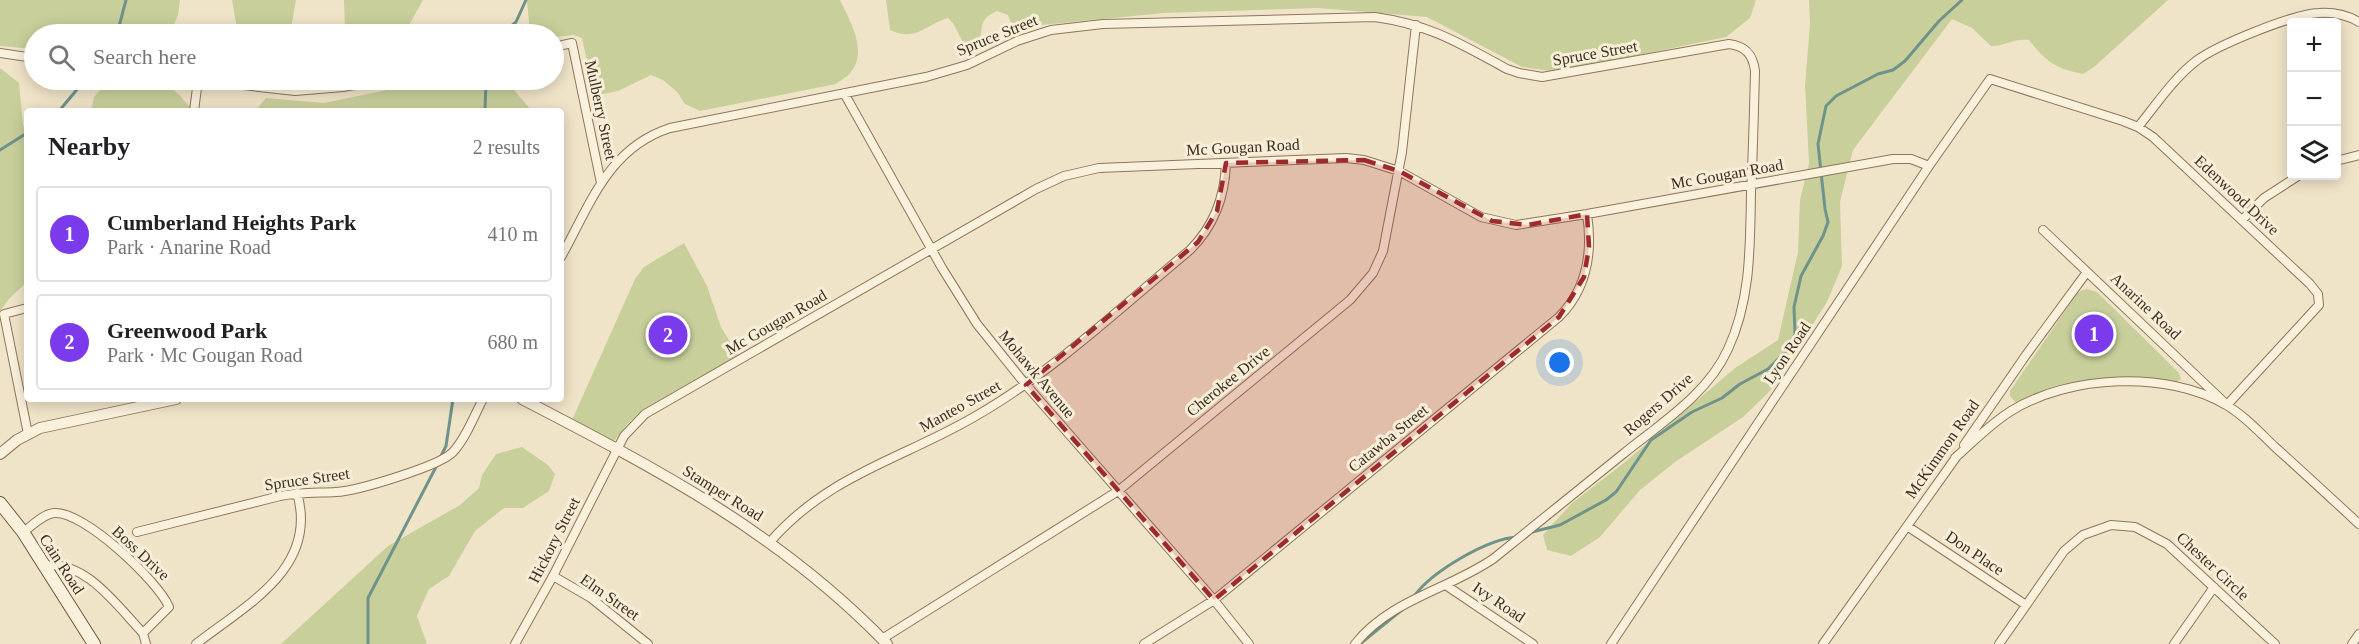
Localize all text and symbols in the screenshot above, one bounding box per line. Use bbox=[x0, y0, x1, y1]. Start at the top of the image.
street label: Spruce Street bbox=[954, 11, 1041, 60]
map controls bbox=[2287, 18, 2341, 180]
button: + bbox=[2287, 18, 2341, 72]
search box bbox=[24, 24, 564, 90]
street label: Spruce Street bbox=[1551, 37, 1639, 70]
icon: search bbox=[45, 41, 78, 74]
text: Search here bbox=[93, 44, 196, 69]
street label: Mulberry Street bbox=[581, 58, 620, 162]
button: − bbox=[2287, 72, 2341, 126]
button: layers bbox=[2287, 126, 2341, 180]
text: Nearby bbox=[48, 132, 130, 161]
text: 2 results bbox=[473, 136, 540, 158]
street label: Mc Gougan Road bbox=[1186, 136, 1300, 159]
street label: Edenwood Drive bbox=[2191, 152, 2283, 238]
street label: Mc Gougan Road bbox=[1670, 156, 1785, 193]
text: Cumberland Heights Park bbox=[107, 210, 356, 235]
text: 1 bbox=[65, 223, 75, 245]
text: 410 m bbox=[487, 223, 538, 245]
text: Park · Anarine Road bbox=[107, 236, 271, 258]
street label: Anarine Road bbox=[2108, 269, 2184, 343]
street label: Mc Gougan Road bbox=[722, 286, 830, 359]
pin: 2 bbox=[648, 312, 688, 358]
pin: 1 bbox=[2074, 312, 2114, 356]
text: Greenwood Park bbox=[107, 318, 267, 343]
street label: Lyon Road bbox=[1760, 319, 1815, 388]
street label: Mohawk Avenue bbox=[996, 327, 1078, 421]
text: 2 bbox=[65, 331, 75, 353]
text: 680 m bbox=[487, 331, 538, 353]
street label: Cherokee Drive bbox=[1183, 342, 1273, 420]
text: Park · Mc Gougan Road bbox=[107, 344, 303, 366]
your location bbox=[1545, 348, 1574, 377]
street label: Rogers Drive bbox=[1620, 369, 1697, 439]
street label: Manteo Street bbox=[916, 376, 1004, 435]
street label: McKimmon Road bbox=[1902, 397, 1982, 501]
street label: Catawba Street bbox=[1345, 400, 1432, 475]
street label: Stamper Road bbox=[679, 462, 766, 525]
street label: Spruce Street bbox=[263, 465, 351, 494]
street label: Hickory Street bbox=[525, 494, 584, 586]
street label: Boss Drive bbox=[109, 522, 173, 584]
street label: Don Place bbox=[1943, 527, 2007, 579]
street label: Chester Circle bbox=[2174, 528, 2252, 604]
street label: Cain Road bbox=[36, 531, 88, 597]
street label: Elm Street bbox=[577, 571, 643, 624]
street label: Ivy Road bbox=[1469, 578, 1528, 626]

